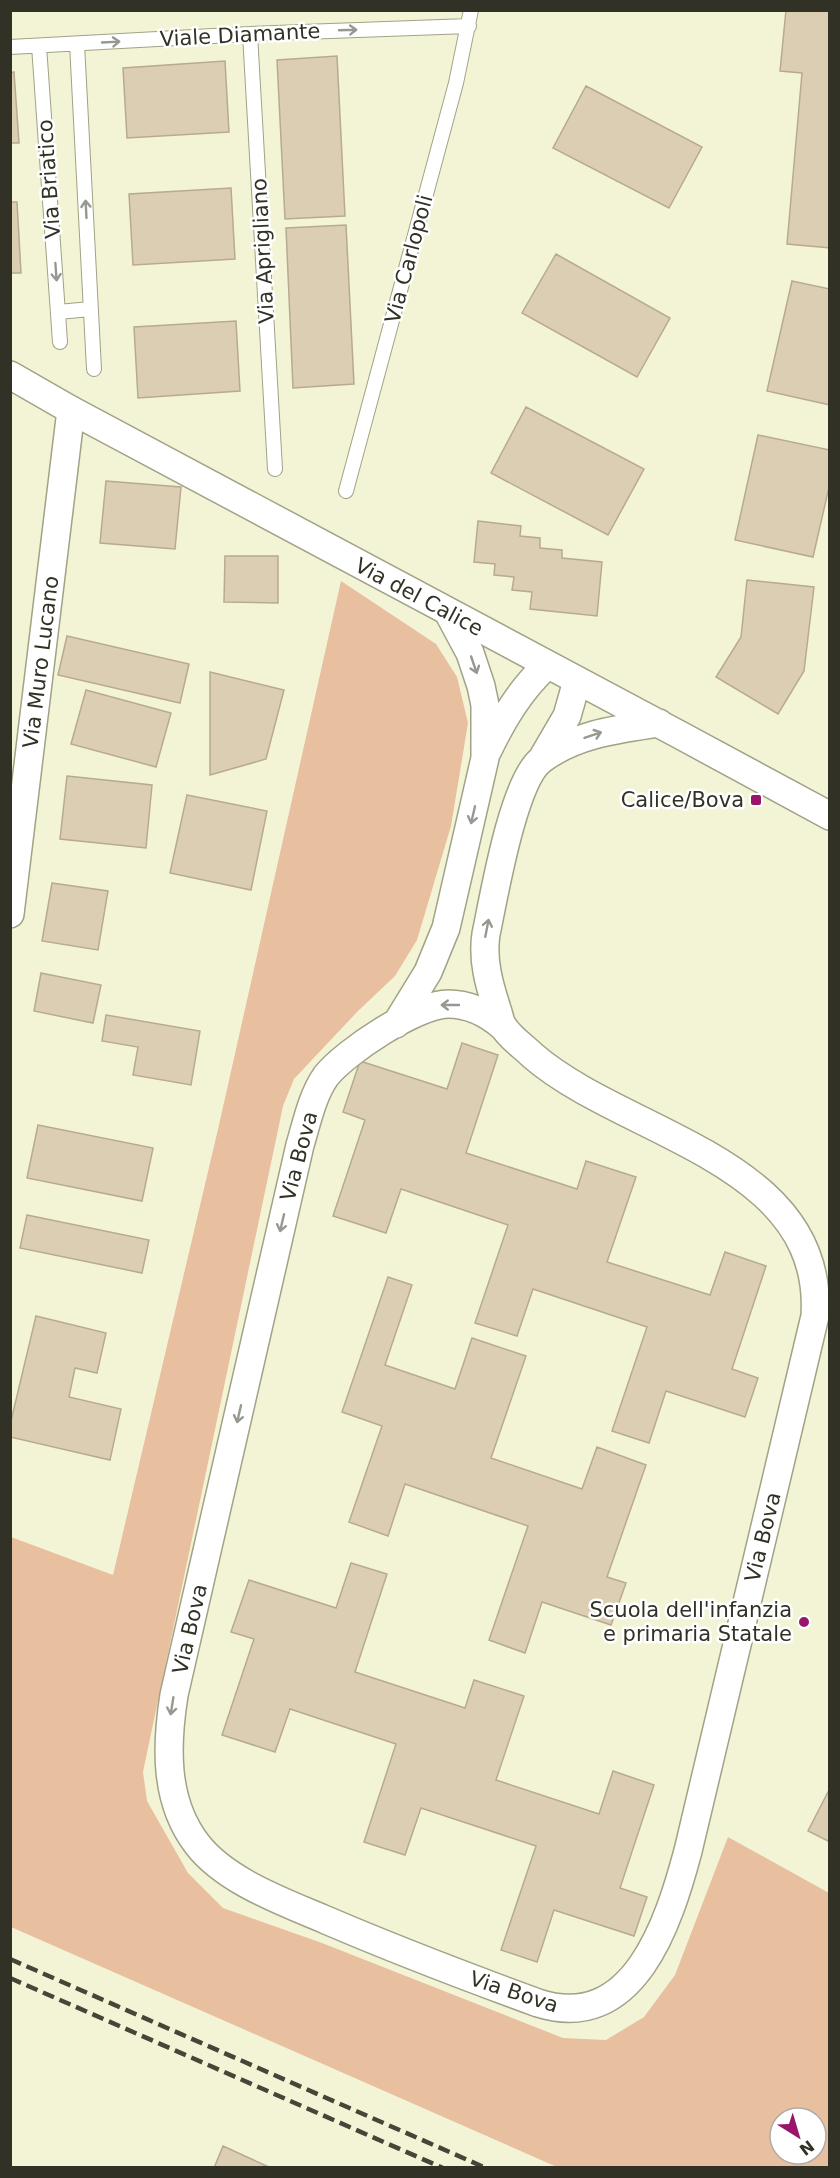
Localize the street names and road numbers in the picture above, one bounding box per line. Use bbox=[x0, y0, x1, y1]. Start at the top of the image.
street label: Viale Diamante bbox=[159, 19, 321, 51]
street label: Via Briatico bbox=[33, 119, 65, 239]
street label: Via Aprigliano bbox=[247, 178, 279, 324]
street label: Via Carlopoli bbox=[380, 192, 438, 326]
street label: Via del Calice bbox=[351, 553, 487, 641]
street label: Via Muro Lucano bbox=[19, 574, 63, 750]
street label: Via Bova bbox=[276, 1109, 322, 1203]
street label: Via Bova bbox=[740, 1490, 786, 1584]
street label: Via Bova bbox=[168, 1582, 212, 1676]
street label: Via Bova bbox=[467, 1966, 561, 2018]

